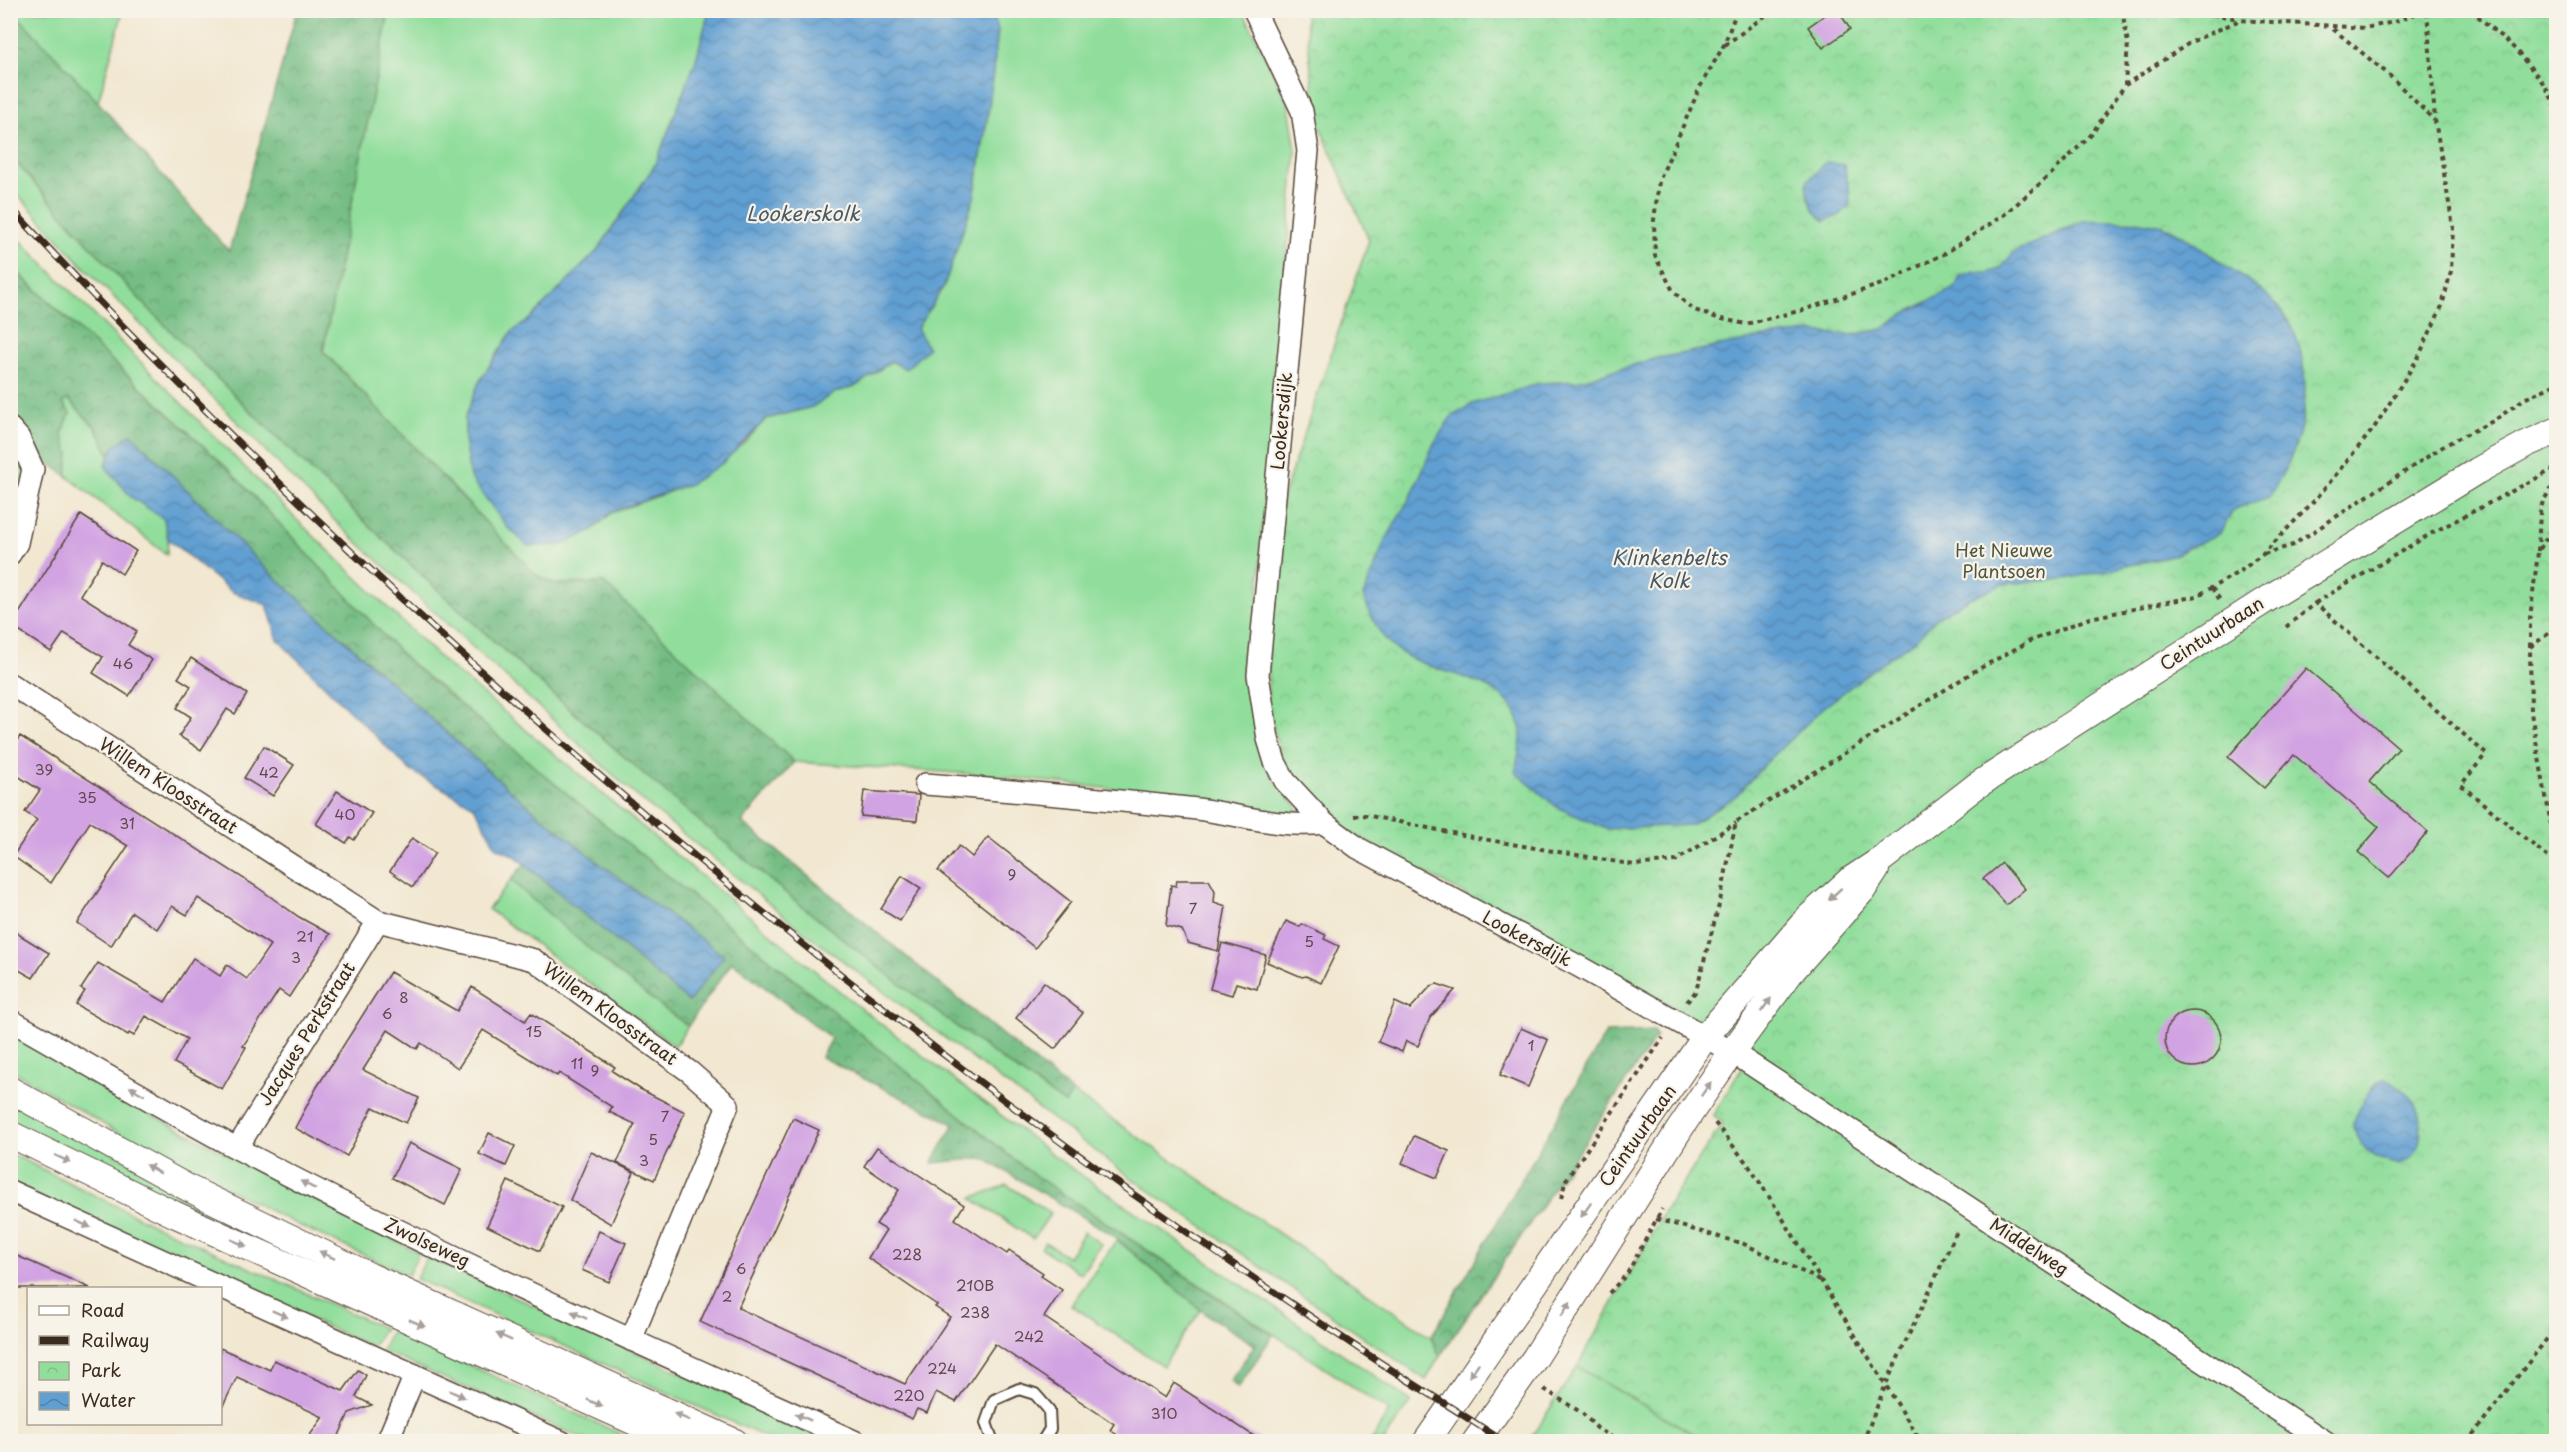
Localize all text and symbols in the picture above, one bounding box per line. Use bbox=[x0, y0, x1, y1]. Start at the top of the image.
water label: Lookerskolk bbox=[746, 198, 861, 228]
street label: Lookersdijk bbox=[1263, 371, 1298, 471]
park label: Het Nieuwe Plantsoen bbox=[1955, 536, 2053, 584]
water label: Klinkenbelts Kolk bbox=[1612, 542, 1728, 595]
street label: Ceintuurbaan bbox=[2154, 589, 2269, 677]
house number: 46 bbox=[113, 651, 133, 674]
street label: Willem Kloosstraat bbox=[94, 730, 244, 840]
house number: 39 bbox=[35, 757, 53, 780]
house number: 42 bbox=[259, 760, 279, 783]
house number: 35 bbox=[77, 785, 97, 808]
house number: 40 bbox=[335, 802, 355, 825]
house number: 31 bbox=[119, 811, 135, 834]
house number: 9 bbox=[1008, 862, 1016, 885]
one-way arrow bbox=[1828, 887, 1843, 900]
house number: 7 bbox=[1189, 896, 1198, 919]
street label: Lookersdijk bbox=[1478, 903, 1577, 973]
house number: 21 bbox=[296, 924, 314, 947]
house number: 5 bbox=[1304, 929, 1314, 952]
house number: 3 bbox=[291, 945, 301, 968]
street label: Willem Kloosstraat bbox=[538, 955, 684, 1071]
street label: Jacques Perkstraat bbox=[251, 956, 361, 1110]
house number: 8 bbox=[399, 985, 409, 1008]
one-way arrow bbox=[1760, 998, 1772, 1013]
house number: 6 bbox=[382, 1001, 392, 1024]
house number: 15 bbox=[526, 1019, 542, 1042]
house number: 1 bbox=[1528, 1033, 1534, 1056]
house number: 11 bbox=[571, 1051, 583, 1074]
house number: 9 bbox=[591, 1058, 599, 1081]
street label: Ceintuurbaan bbox=[1592, 1079, 1682, 1192]
one-way arrow bbox=[1700, 1082, 1712, 1098]
one-way arrow bbox=[129, 1086, 145, 1097]
house number: 7 bbox=[661, 1104, 670, 1127]
house number: 5 bbox=[648, 1127, 658, 1150]
house number: 3 bbox=[639, 1148, 649, 1171]
one-way arrow bbox=[54, 1154, 72, 1164]
one-way arrow bbox=[144, 1164, 161, 1174]
one-way arrow bbox=[300, 1180, 317, 1189]
one-way arrow bbox=[1580, 1202, 1592, 1218]
street label: Zwolseweg bbox=[380, 1210, 475, 1273]
street label: Middelweg bbox=[1985, 1210, 2075, 1281]
one-way arrow bbox=[74, 1220, 91, 1229]
one-way arrow bbox=[231, 1238, 249, 1248]
house number: 228 bbox=[892, 1242, 922, 1265]
one-way arrow bbox=[319, 1251, 336, 1260]
house number: 6 bbox=[736, 1256, 746, 1279]
house number: 210B bbox=[956, 1273, 994, 1296]
house number: 2 bbox=[722, 1284, 732, 1307]
legend bbox=[27, 1287, 222, 1425]
text: Road bbox=[81, 1296, 125, 1323]
house number: 238 bbox=[960, 1300, 990, 1323]
one-way arrow bbox=[1561, 1301, 1572, 1317]
one-way arrow bbox=[271, 1309, 288, 1318]
one-way arrow bbox=[570, 1311, 587, 1320]
one-way arrow bbox=[409, 1318, 426, 1327]
house number: 242 bbox=[1014, 1324, 1044, 1347]
text: Railway bbox=[81, 1326, 149, 1353]
one-way arrow bbox=[496, 1332, 513, 1341]
text: Park bbox=[81, 1356, 121, 1383]
house number: 224 bbox=[927, 1356, 957, 1379]
one-way arrow bbox=[1468, 1361, 1480, 1377]
house number: 220 bbox=[893, 1383, 925, 1406]
text: Water bbox=[81, 1386, 136, 1413]
one-way arrow bbox=[448, 1390, 466, 1400]
one-way arrow bbox=[586, 1399, 603, 1408]
house number: 310 bbox=[1151, 1401, 1177, 1424]
one-way arrow bbox=[673, 1413, 690, 1422]
one-way arrow bbox=[794, 1413, 811, 1422]

